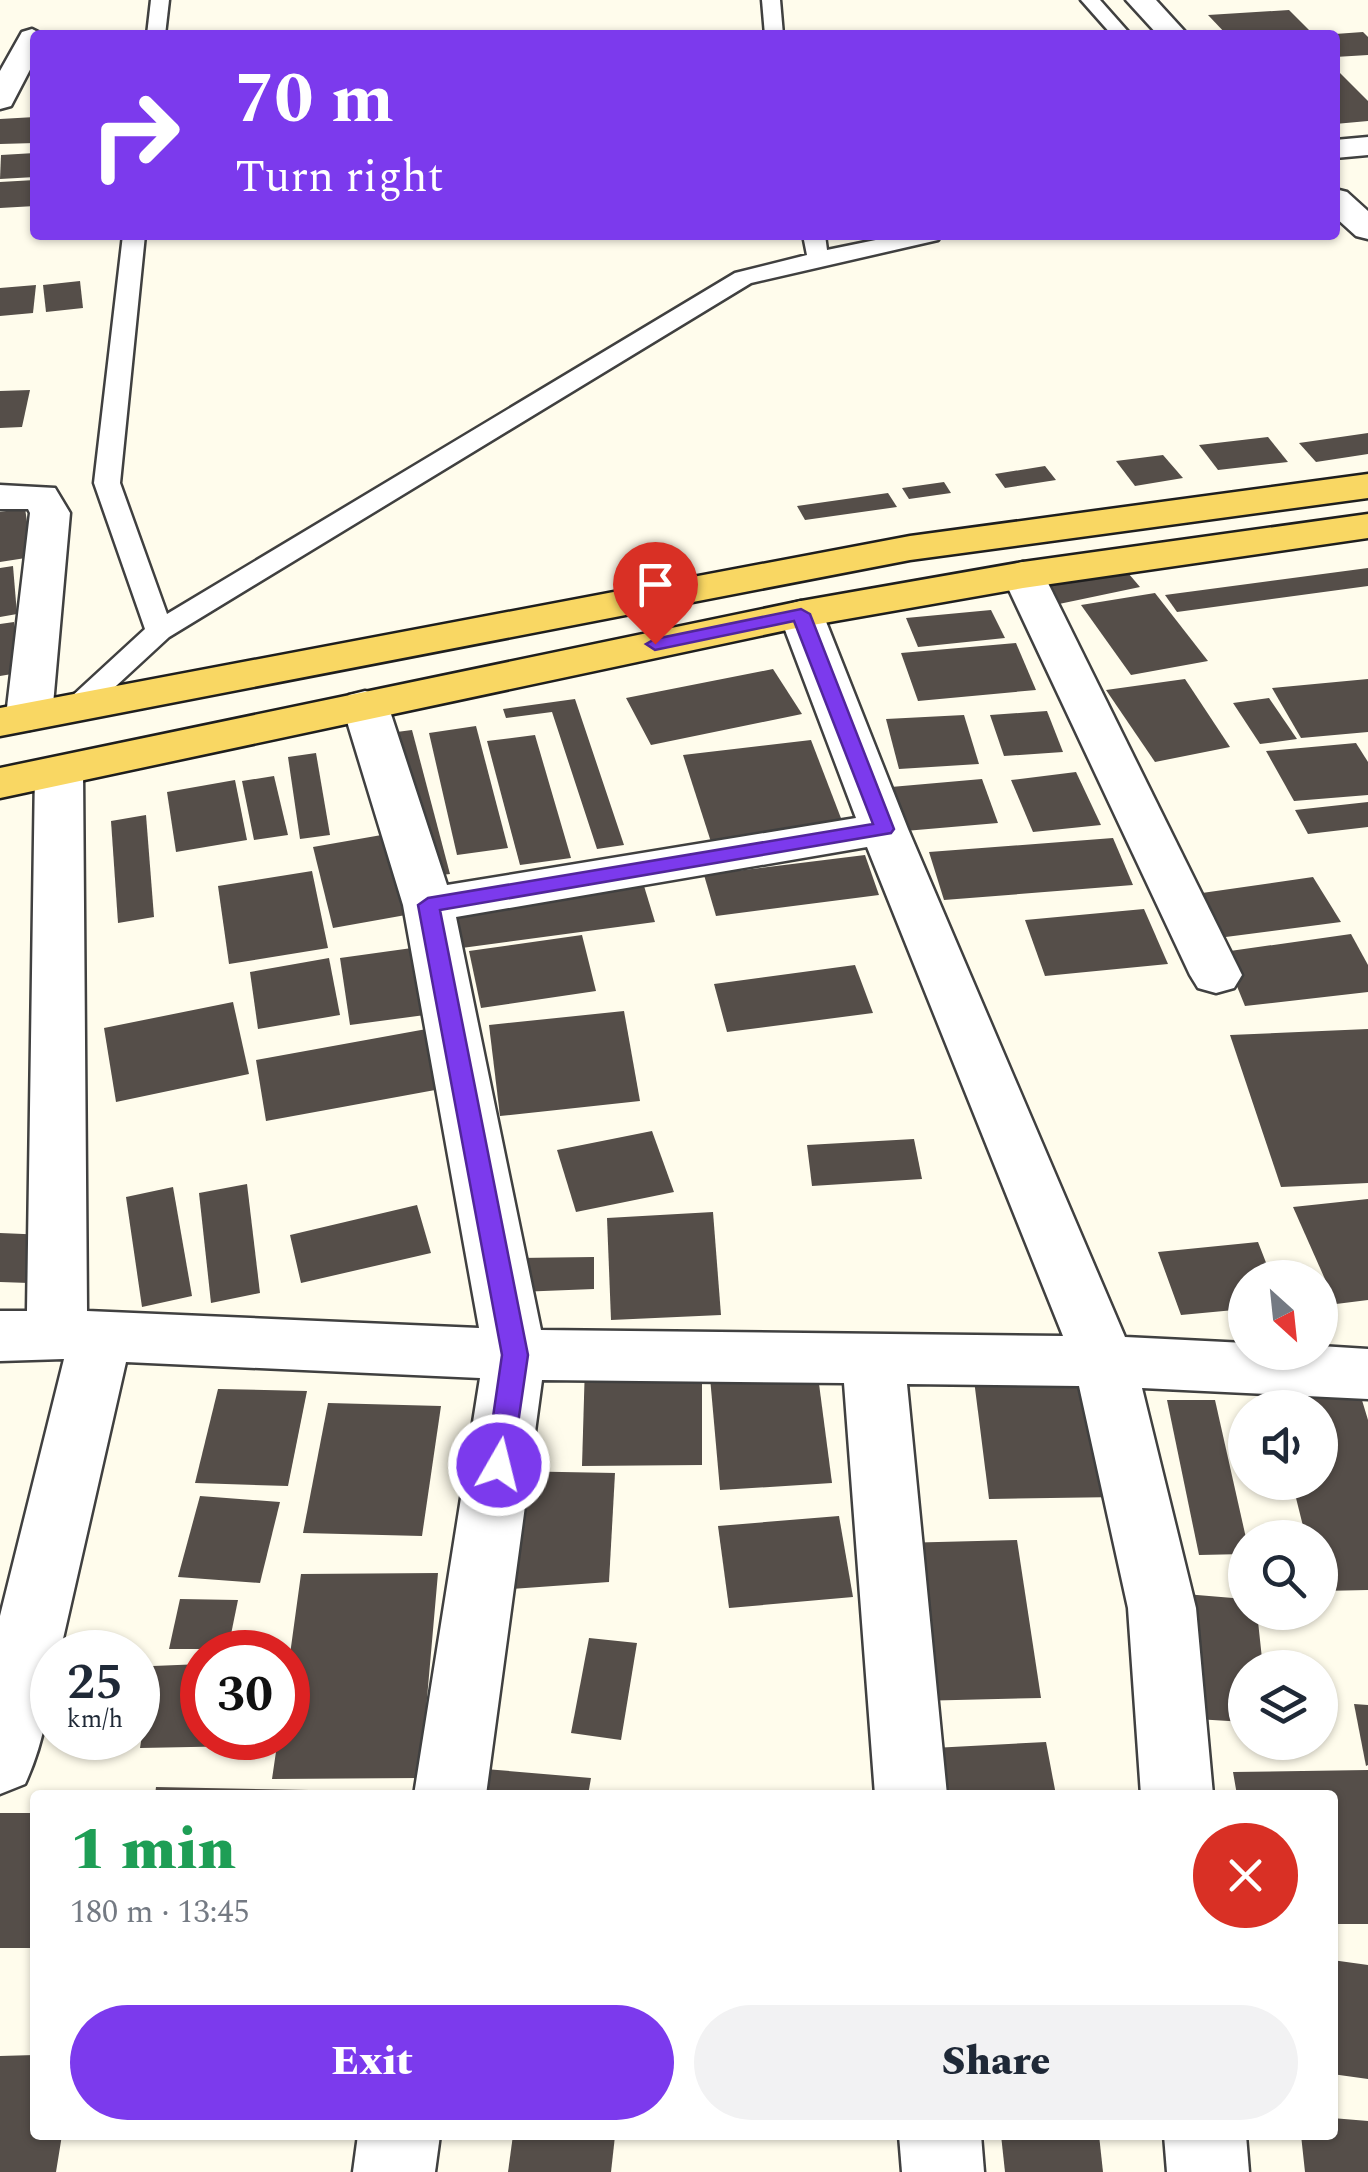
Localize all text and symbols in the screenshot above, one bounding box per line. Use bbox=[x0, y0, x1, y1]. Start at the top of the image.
text: 70 m bbox=[235, 47, 394, 153]
icon: right bbox=[70, 70, 200, 200]
text: Turn right bbox=[235, 143, 444, 212]
pin bbox=[613, 542, 698, 645]
icon: arrive bbox=[628, 557, 683, 612]
north arrow bbox=[1228, 1260, 1338, 1370]
map controls bbox=[1228, 1260, 1338, 1760]
button: sound bbox=[1228, 1390, 1338, 1500]
position arrow bbox=[447, 1413, 551, 1517]
button: search bbox=[1228, 1520, 1338, 1630]
speed limit sign: 30 bbox=[180, 1630, 310, 1760]
text: 25 bbox=[67, 1645, 123, 1721]
button: layers bbox=[1228, 1650, 1338, 1760]
text: km/h bbox=[67, 1701, 123, 1739]
text: 1 min bbox=[70, 1804, 236, 1896]
button: close bbox=[1193, 1823, 1298, 1928]
text: 180 m · 13:45 bbox=[70, 1888, 250, 1937]
button: Exit bbox=[70, 2005, 674, 2120]
button: Share bbox=[694, 2005, 1298, 2120]

